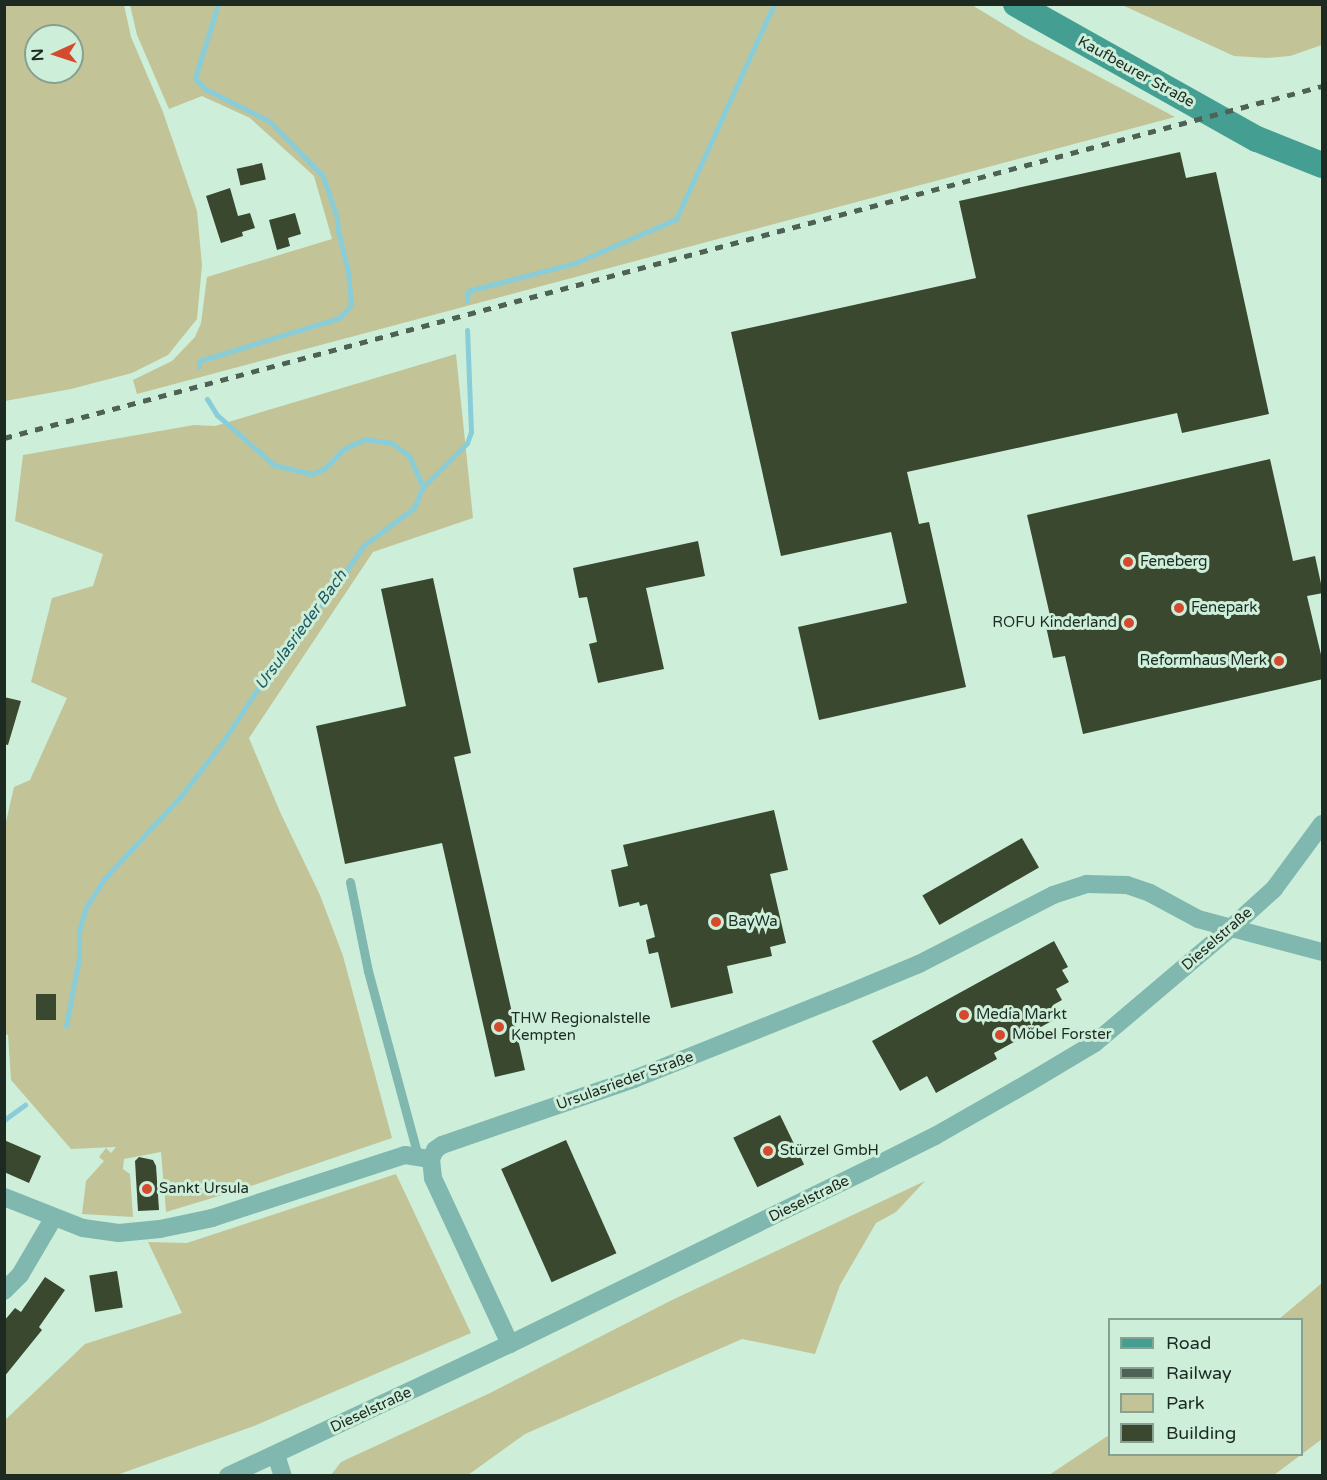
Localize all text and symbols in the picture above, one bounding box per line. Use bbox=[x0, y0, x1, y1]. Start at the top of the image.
north arrow bbox=[24, 24, 84, 84]
street label: Kaufbeurer Straße bbox=[1075, 33, 1197, 111]
text: N bbox=[28, 48, 48, 62]
place label: Feneberg bbox=[1140, 553, 1208, 571]
marker: Feneberg bbox=[1121, 555, 1135, 569]
water label: Ursulasrieder Bach bbox=[251, 567, 351, 693]
place label: Fenepark bbox=[1191, 599, 1257, 617]
marker: Fenepark bbox=[1172, 601, 1186, 615]
place label: ROFU Kinderland bbox=[992, 614, 1117, 632]
marker: ROFU Kinderland bbox=[1122, 616, 1136, 630]
place label: Reformhaus Merk bbox=[1139, 652, 1267, 670]
marker: Reformhaus Merk bbox=[1272, 654, 1286, 668]
street label: Dieselstraße bbox=[1178, 904, 1256, 974]
place label: BayWa bbox=[728, 913, 778, 931]
marker: BayWa bbox=[709, 915, 723, 929]
place label: Media Markt bbox=[976, 1006, 1067, 1024]
marker: Media Markt bbox=[957, 1008, 971, 1022]
place label: THW Regionalstelle Kempten bbox=[511, 1009, 651, 1044]
marker: THW Regionalstelle Kempten bbox=[492, 1020, 506, 1034]
place label: Möbel Forster bbox=[1012, 1026, 1111, 1044]
marker: Möbel Forster bbox=[993, 1028, 1007, 1042]
street label: Ursulasrieder Straße bbox=[554, 1048, 696, 1114]
place label: Stürzel GmbH bbox=[780, 1142, 879, 1160]
marker: Stürzel GmbH bbox=[761, 1144, 775, 1158]
street label: Dieselstraße bbox=[766, 1172, 852, 1226]
place label: Sankt Ursula bbox=[159, 1180, 249, 1198]
marker: Sankt Ursula bbox=[140, 1182, 154, 1196]
legend bbox=[1108, 1318, 1303, 1456]
text: Road bbox=[1166, 1332, 1211, 1354]
text: Railway bbox=[1166, 1362, 1232, 1384]
street label: Dieselstraße bbox=[328, 1383, 414, 1437]
text: Park bbox=[1166, 1392, 1204, 1414]
text: Building bbox=[1166, 1422, 1236, 1444]

